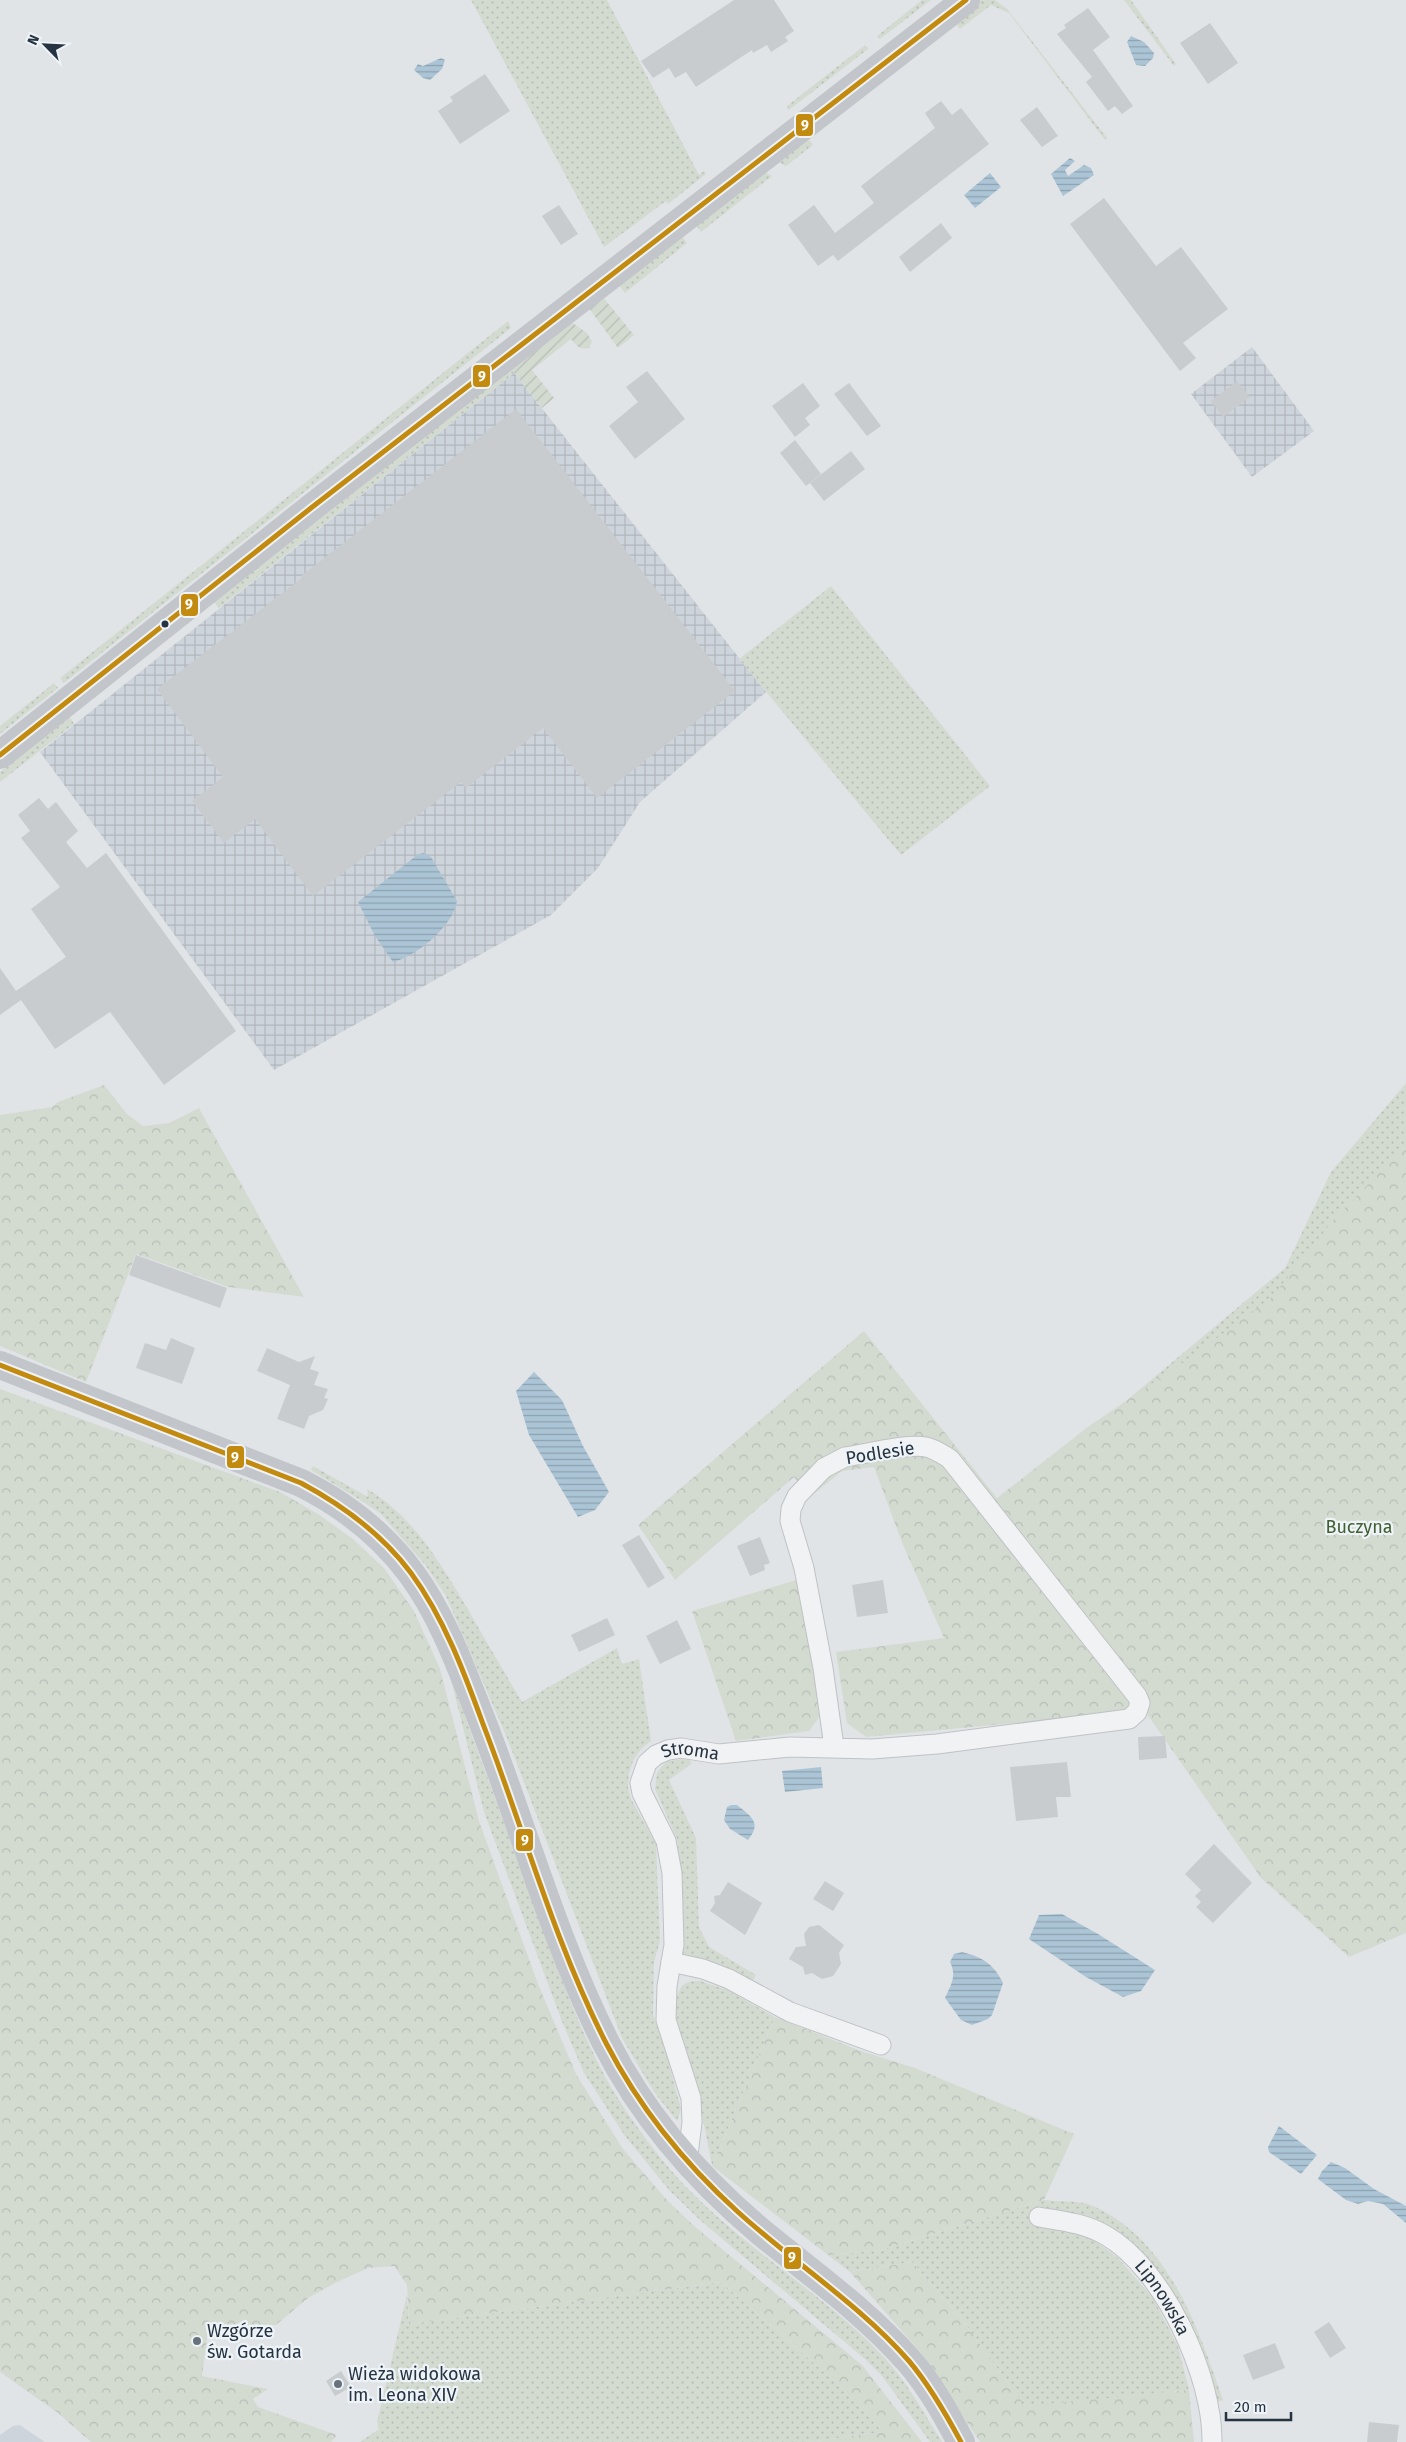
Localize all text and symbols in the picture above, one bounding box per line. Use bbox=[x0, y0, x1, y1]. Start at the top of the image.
north arrow bbox=[20, 20, 70, 70]
text: N bbox=[24, 32, 43, 48]
line badge: 9 bbox=[795, 113, 814, 137]
text: 9 bbox=[801, 117, 809, 134]
line badge: 9 bbox=[472, 364, 491, 388]
text: 9 bbox=[478, 368, 486, 385]
line badge: 9 bbox=[180, 593, 199, 617]
text: 9 bbox=[185, 596, 193, 613]
unlabelled marker bbox=[160, 619, 170, 629]
street label: Podlesie bbox=[844, 1437, 916, 1469]
line badge: 9 bbox=[226, 1445, 245, 1469]
text: 9 bbox=[231, 1449, 239, 1466]
park label: Buczyna bbox=[1325, 1516, 1393, 1538]
street label: Stroma bbox=[658, 1737, 721, 1765]
line badge: 9 bbox=[515, 1828, 534, 1852]
text: 9 bbox=[521, 1832, 529, 1849]
line badge: 9 bbox=[783, 2246, 802, 2270]
text: 9 bbox=[788, 2249, 796, 2266]
street label: Lipnowska bbox=[1130, 2255, 1195, 2339]
place label: Wzgórze św. Gotarda bbox=[207, 2320, 302, 2363]
marker: Wzgórze św. Gotarda bbox=[191, 2335, 203, 2347]
place label: Wieża widokowa im. Leona XIV bbox=[348, 2363, 481, 2406]
marker: Wieża widokowa im. Leona XIV bbox=[332, 2378, 344, 2390]
scale bar bbox=[1226, 2390, 1291, 2422]
text: 20 m bbox=[1234, 2398, 1267, 2416]

